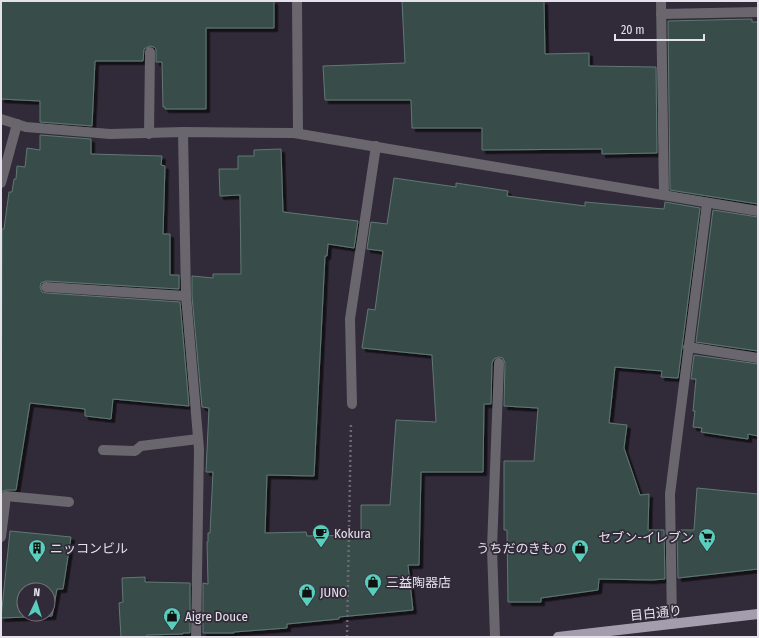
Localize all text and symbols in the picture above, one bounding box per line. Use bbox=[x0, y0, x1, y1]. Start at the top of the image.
scale bar bbox=[615, 16, 704, 42]
text: 20 m bbox=[621, 23, 645, 37]
cafe icon: Kokura bbox=[311, 523, 331, 548]
place label: Kokura bbox=[334, 526, 371, 541]
supermarket icon: セブン-イレブン bbox=[697, 527, 717, 552]
place label: セブン-イレブン bbox=[598, 530, 694, 545]
building icon: ニッコンビル bbox=[27, 538, 47, 563]
shop icon: うちだのきもの bbox=[570, 538, 590, 563]
place label: ニッコンビル bbox=[50, 541, 128, 556]
place label: うちだのきもの bbox=[476, 541, 567, 556]
shop icon: 三益陶器店 bbox=[363, 572, 383, 597]
place label: 三益陶器店 bbox=[386, 575, 451, 590]
north arrow bbox=[16, 582, 56, 622]
shop icon: JUNO bbox=[297, 582, 317, 607]
place label: JUNO bbox=[320, 585, 347, 600]
text: N bbox=[33, 586, 40, 599]
street label: 目白通り bbox=[629, 603, 683, 623]
shop icon: Aigre Douce bbox=[162, 606, 182, 631]
place label: Aigre Douce bbox=[185, 609, 248, 624]

